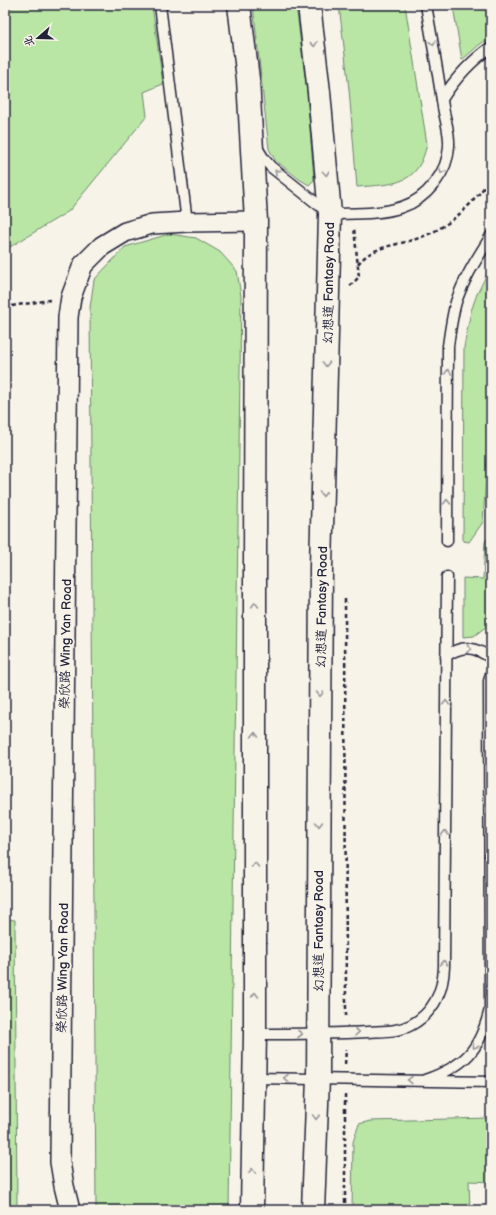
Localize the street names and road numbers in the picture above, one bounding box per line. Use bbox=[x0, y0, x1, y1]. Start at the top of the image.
street label: 幻想道 Fantasy Road bbox=[320, 222, 338, 344]
street label: 幻想道 Fantasy Road bbox=[313, 546, 331, 668]
street label: 榮欣路 Wing Yan Road bbox=[57, 579, 75, 709]
street label: 幻想道 Fantasy Road bbox=[311, 870, 327, 992]
street label: 榮欣路 Wing Yan Road bbox=[54, 903, 72, 1033]

